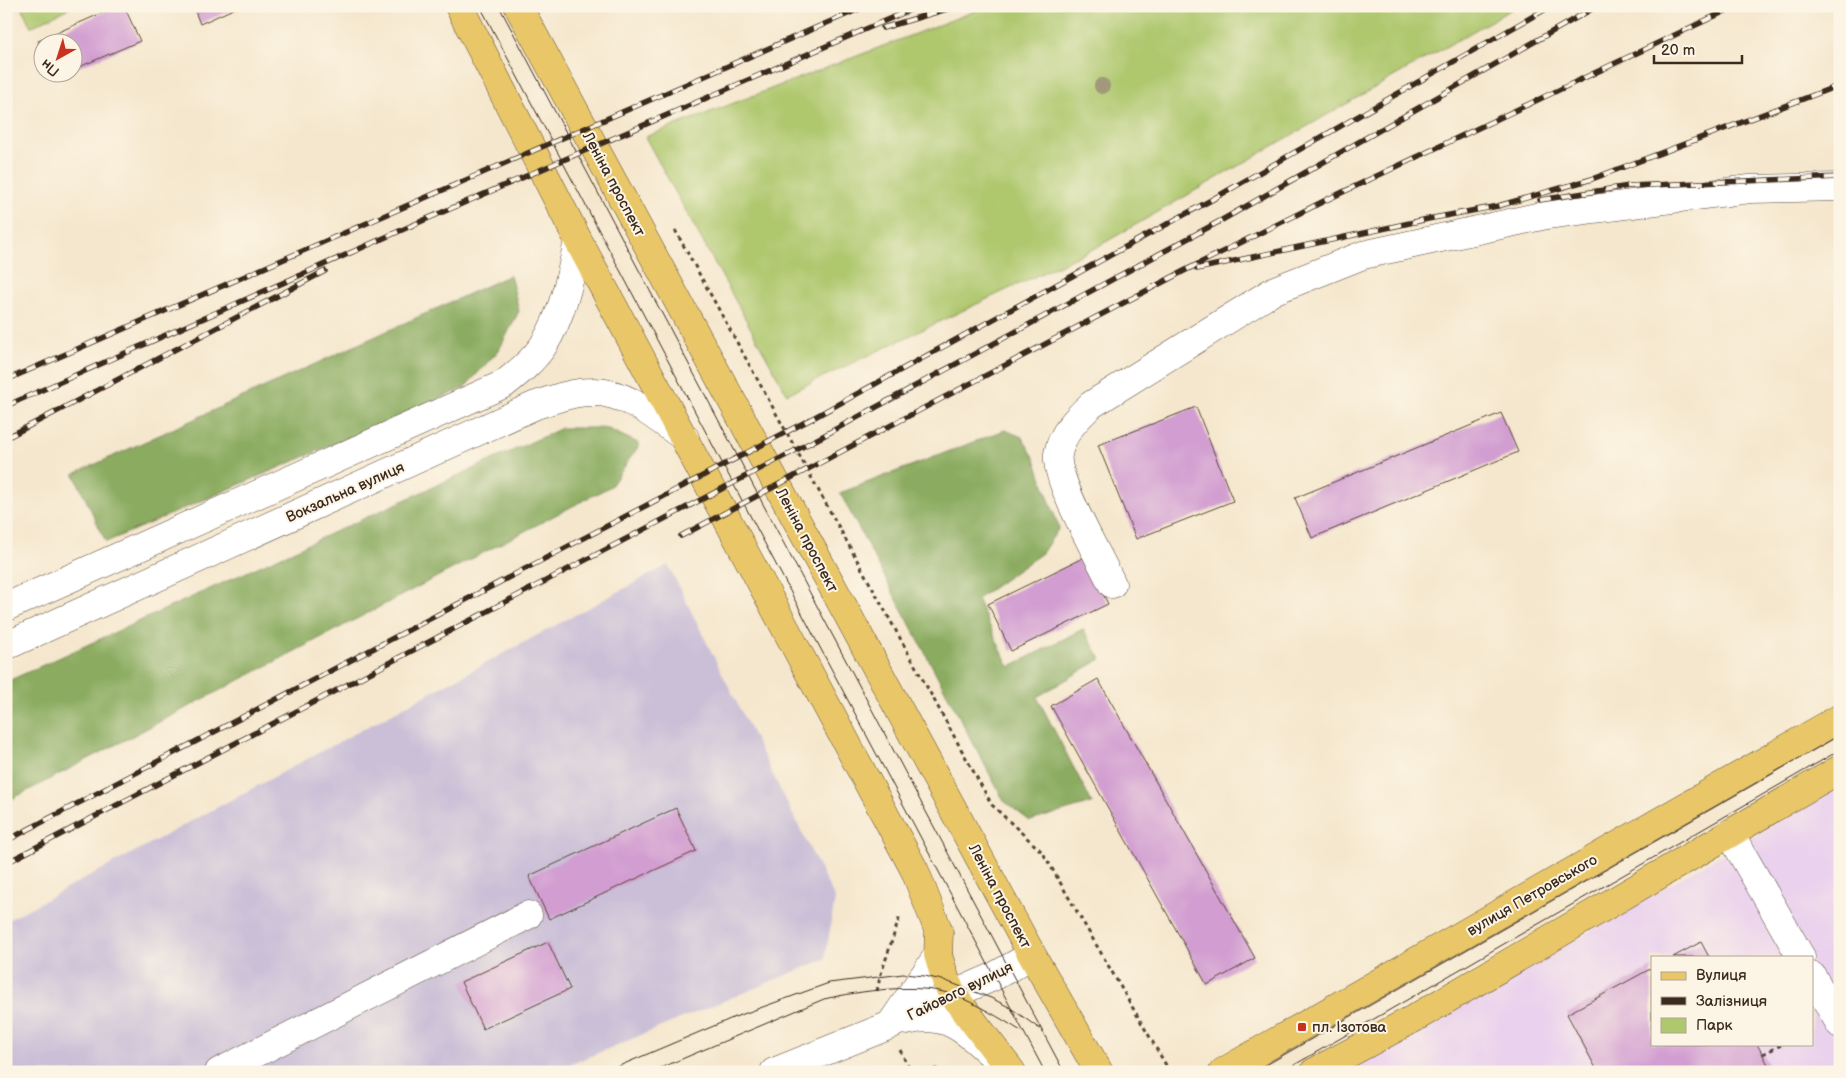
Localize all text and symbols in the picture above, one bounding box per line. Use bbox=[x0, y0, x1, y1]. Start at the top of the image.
north arrow bbox=[32, 32, 82, 82]
scale bar bbox=[1654, 32, 1741, 64]
text: 20 m bbox=[1661, 41, 1695, 60]
text: Пн bbox=[38, 55, 63, 80]
street label: Леніна проспект bbox=[578, 128, 649, 240]
street label: Вокзальна вулиця bbox=[283, 458, 407, 527]
street label: Леніна проспект bbox=[771, 484, 842, 596]
street label: Леніна проспект bbox=[964, 840, 1035, 952]
street label: вулиця Петровського bbox=[1464, 850, 1601, 940]
legend bbox=[1651, 956, 1814, 1046]
street label: Гайового вулиця bbox=[904, 958, 1016, 1025]
text: Вулиця bbox=[1696, 966, 1747, 985]
text: Залізниця bbox=[1696, 992, 1767, 1011]
text: Парк bbox=[1696, 1016, 1733, 1035]
place label: пл. Ізотова bbox=[1312, 1018, 1387, 1037]
marker: пл. Ізотова bbox=[1296, 1021, 1308, 1033]

